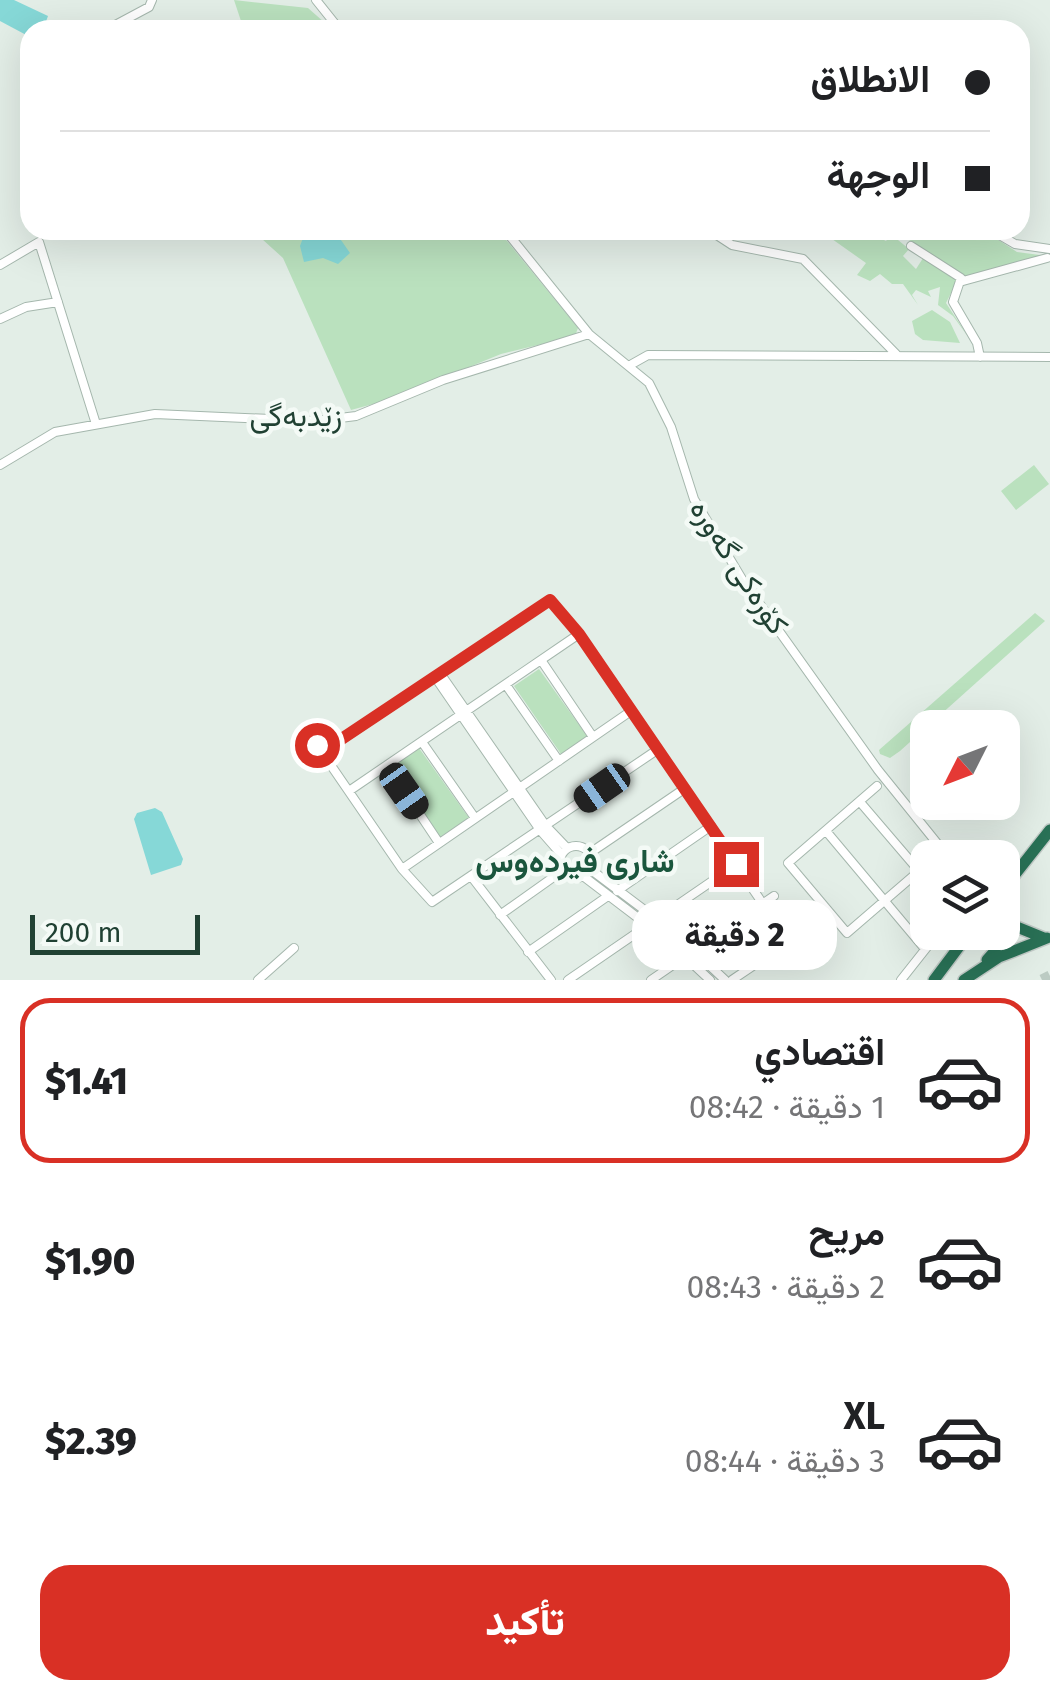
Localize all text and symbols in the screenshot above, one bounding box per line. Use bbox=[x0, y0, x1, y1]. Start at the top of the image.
text: الانطلاق bbox=[811, 56, 930, 102]
text: الوجهة bbox=[827, 152, 930, 198]
street label: زێدبەگی bbox=[250, 398, 342, 434]
street label: کۆرەکی گەورە bbox=[682, 493, 796, 641]
north arrow bbox=[910, 710, 1020, 820]
map controls bbox=[910, 710, 1020, 950]
route start bbox=[295, 723, 340, 768]
car bbox=[375, 758, 433, 824]
car bbox=[569, 759, 635, 817]
button: layers bbox=[910, 840, 1020, 950]
district label: شاری فیردەوس bbox=[475, 842, 675, 881]
route end bbox=[714, 842, 759, 887]
callout: 2 دقيقة bbox=[634, 899, 838, 969]
scale bar bbox=[30, 910, 200, 954]
text: 200 m bbox=[45, 916, 122, 949]
text: 2 دقيقة bbox=[685, 916, 784, 954]
text: اقتصادي bbox=[754, 1029, 885, 1075]
icon: car bbox=[915, 1036, 1005, 1126]
text: $1.41 bbox=[45, 1058, 128, 1104]
text: 1 دقيقة · 08:42 bbox=[689, 1088, 885, 1126]
text: مريح bbox=[809, 1209, 885, 1255]
icon: car bbox=[915, 1216, 1005, 1306]
text: $1.90 bbox=[45, 1238, 135, 1284]
text: 2 دقيقة · 08:43 bbox=[687, 1268, 885, 1306]
text: XL bbox=[843, 1393, 885, 1439]
icon: car bbox=[915, 1396, 1005, 1486]
text: $2.39 bbox=[45, 1418, 137, 1464]
text: 3 دقيقة · 08:44 bbox=[685, 1442, 885, 1480]
button: تأكيد bbox=[40, 1565, 1010, 1680]

